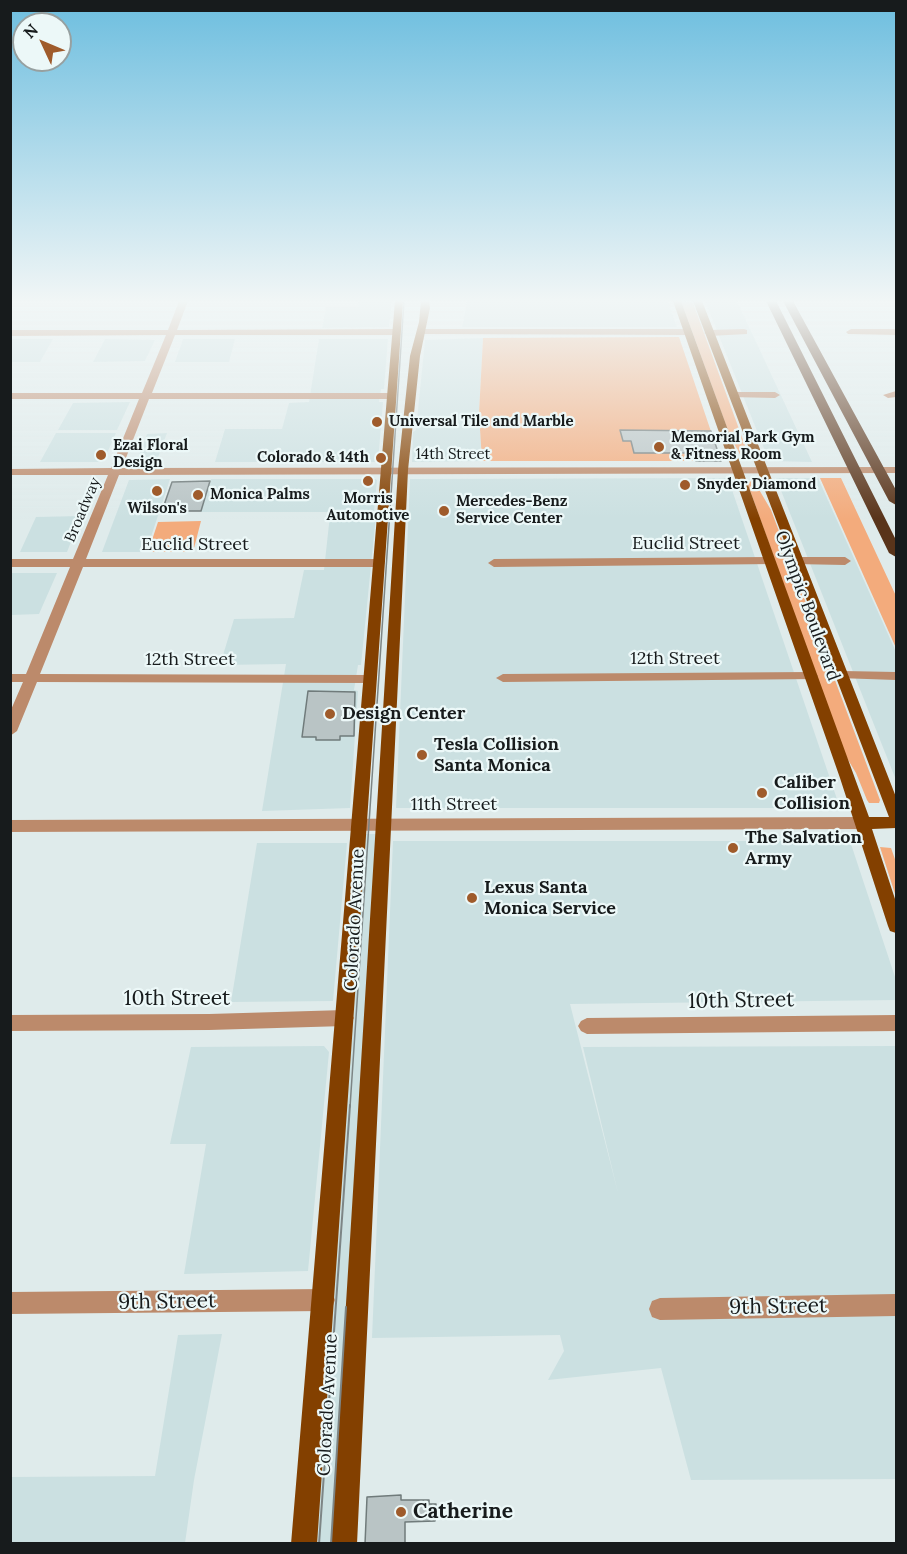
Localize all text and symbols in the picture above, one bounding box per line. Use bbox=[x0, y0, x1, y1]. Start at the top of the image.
north arrow bbox=[12, 12, 72, 72]
text: N bbox=[19, 19, 42, 42]
place label: Universal Tile and Marble bbox=[389, 413, 573, 431]
marker: Universal Tile and Marble bbox=[370, 415, 384, 429]
place label: Memorial Park Gym & Fitness Room bbox=[671, 429, 815, 464]
place label: Ezai Floral Design bbox=[113, 437, 188, 472]
marker: Memorial Park Gym & Fitness Room bbox=[652, 440, 666, 454]
street label: 14th Street bbox=[416, 446, 490, 464]
marker: Ezai Floral Design bbox=[94, 448, 108, 462]
place label: Colorado & 14th bbox=[257, 449, 369, 467]
marker: Colorado & 14th bbox=[374, 451, 388, 465]
marker: Morris Automotive bbox=[361, 474, 375, 488]
street label: Broadway bbox=[61, 475, 105, 545]
place label: Snyder Diamond bbox=[697, 476, 816, 494]
marker: Snyder Diamond bbox=[678, 478, 692, 492]
marker: Wilson's bbox=[150, 484, 164, 498]
place label: Monica Palms bbox=[210, 486, 310, 504]
marker: Monica Palms bbox=[191, 488, 205, 502]
place label: Morris Automotive bbox=[327, 490, 409, 525]
place label: Mercedes-Benz Service Center bbox=[456, 493, 567, 528]
place label: Wilson's bbox=[127, 500, 187, 518]
marker: Mercedes-Benz Service Center bbox=[437, 504, 451, 518]
street label: Olympic Boulevard bbox=[770, 528, 844, 684]
street label: Euclid Street bbox=[632, 533, 740, 555]
street label: Euclid Street bbox=[141, 534, 249, 556]
street label: 12th Street bbox=[630, 648, 720, 670]
street label: 12th Street bbox=[145, 649, 235, 671]
place label: Design Center bbox=[342, 703, 465, 725]
marker: Design Center bbox=[323, 707, 337, 721]
place label: Tesla Collision Santa Monica bbox=[434, 734, 559, 777]
marker: Tesla Collision Santa Monica bbox=[415, 748, 429, 762]
place label: Caliber Collision bbox=[774, 772, 850, 814]
marker: Caliber Collision bbox=[755, 786, 769, 800]
street label: 11th Street bbox=[411, 794, 497, 816]
place label: The Salvation Army bbox=[745, 827, 862, 870]
marker: The Salvation Army bbox=[726, 841, 740, 855]
street label: Colorado Avenue bbox=[340, 848, 370, 992]
place label: Lexus Santa Monica Service bbox=[484, 877, 616, 920]
marker: Lexus Santa Monica Service bbox=[465, 891, 479, 905]
street label: 10th Street bbox=[124, 986, 230, 1012]
street label: 10th Street bbox=[688, 987, 794, 1015]
street label: 9th Street bbox=[118, 1289, 216, 1315]
street label: 9th Street bbox=[729, 1294, 827, 1320]
street label: Colorado Avenue bbox=[313, 1333, 343, 1477]
place label: Catherine bbox=[413, 1499, 513, 1525]
marker: Catherine bbox=[394, 1505, 408, 1519]

